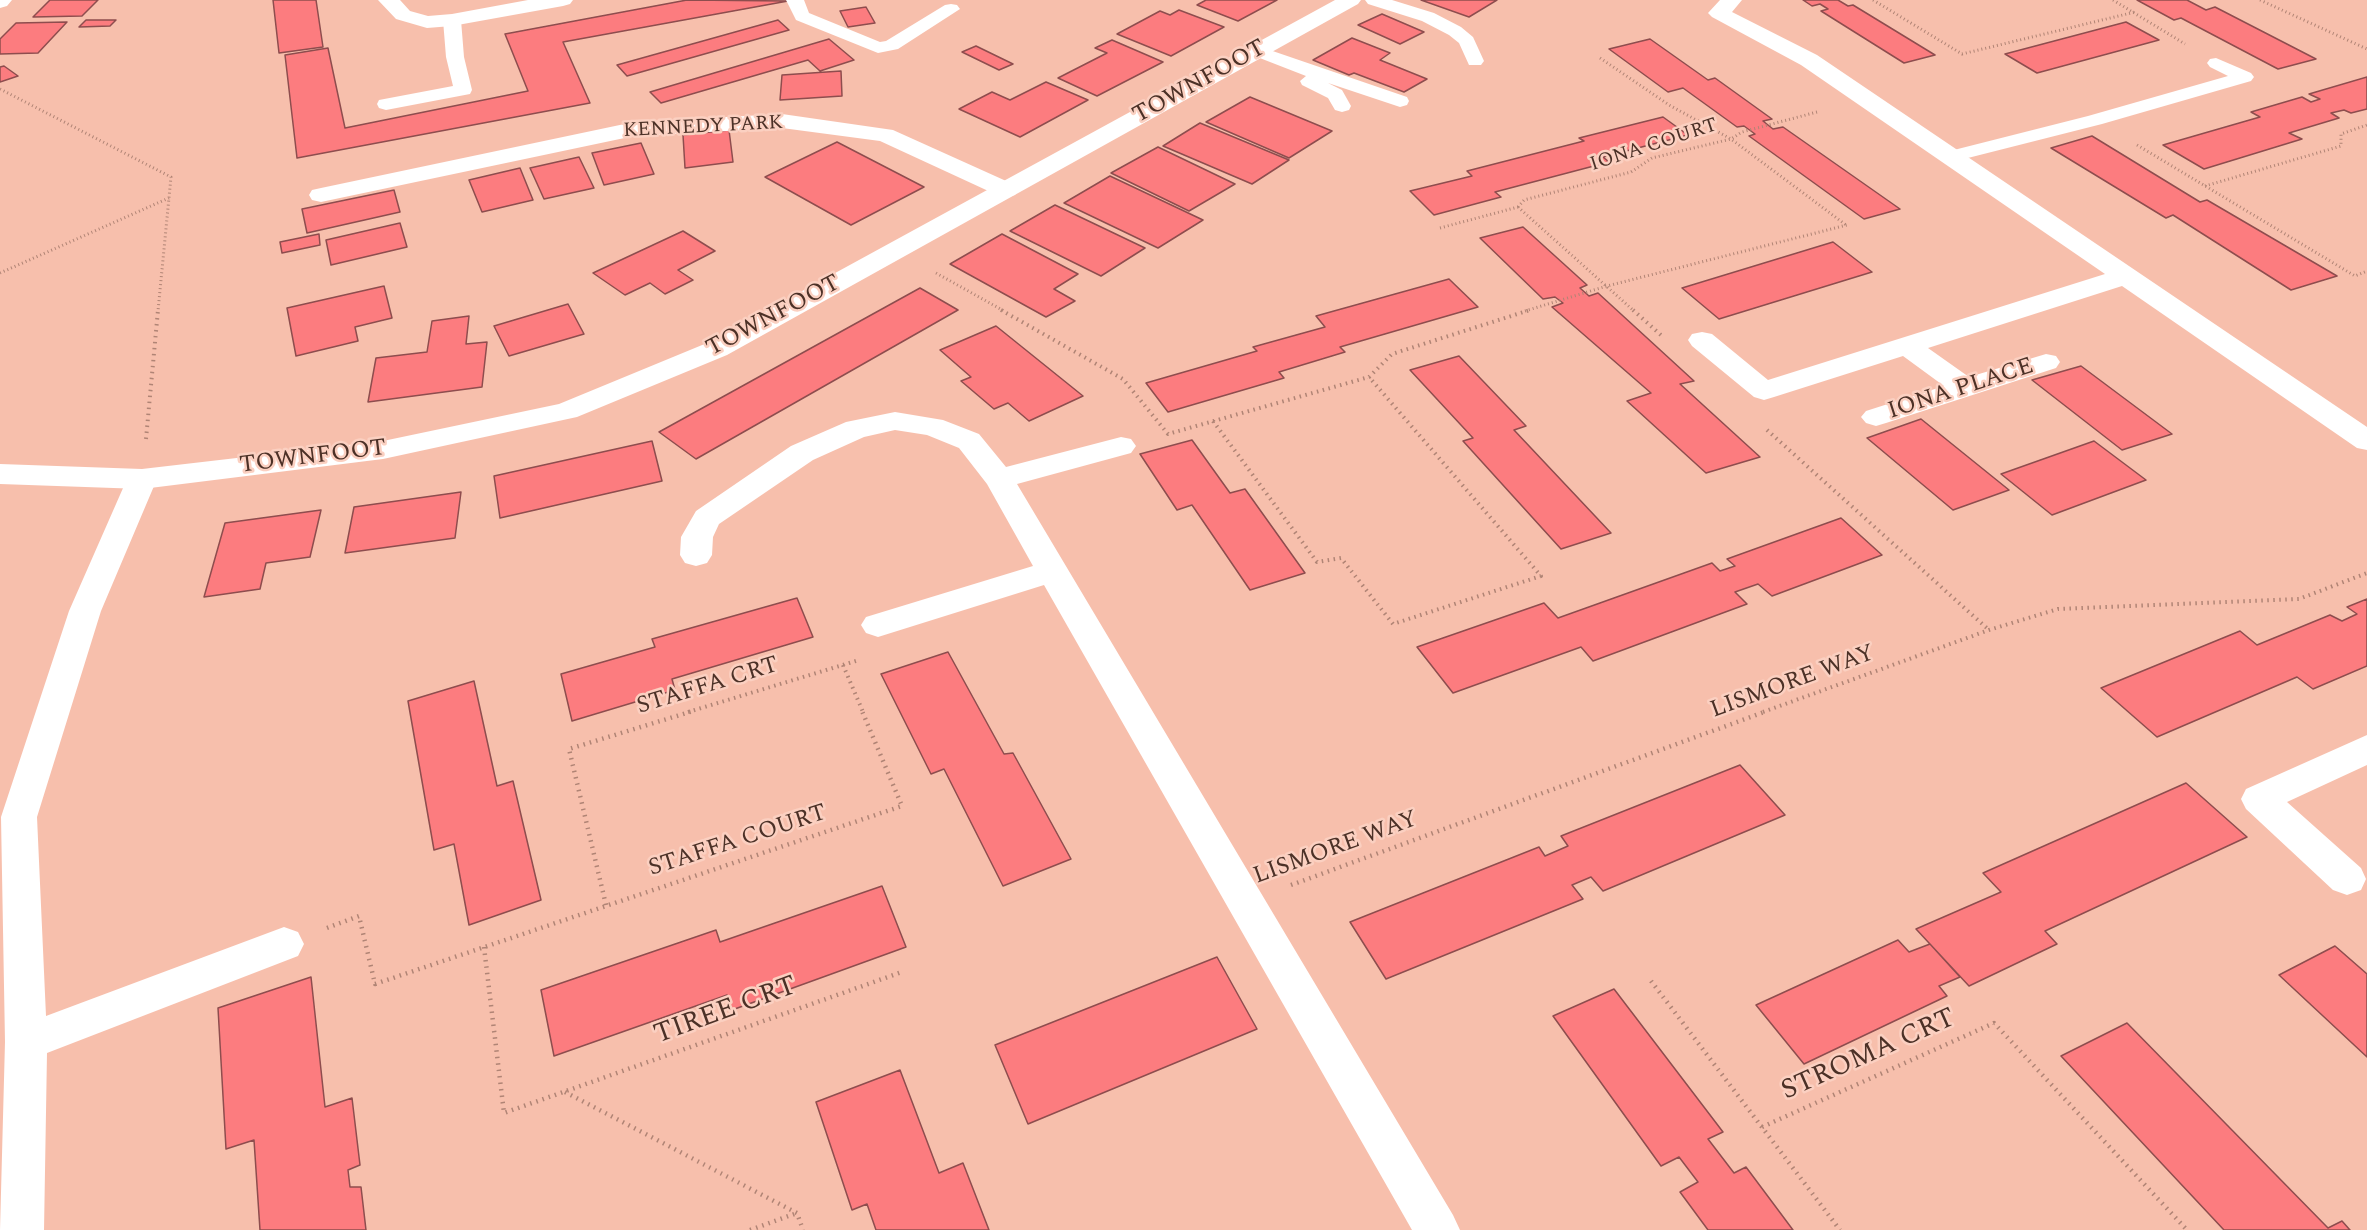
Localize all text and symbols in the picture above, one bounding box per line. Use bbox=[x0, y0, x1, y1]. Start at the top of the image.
street label: TOWNFOOT bbox=[1129, 35, 1271, 131]
street label: KENNEDY PARK bbox=[623, 112, 783, 144]
street label: IONA COURT bbox=[1587, 114, 1721, 178]
street label: TOWNFOOT bbox=[702, 270, 846, 364]
street label: IONA PLACE bbox=[1884, 353, 2038, 427]
street label: TOWNFOOT bbox=[238, 435, 388, 481]
street label: LISMORE WAY bbox=[1707, 640, 1879, 726]
street label: STAFFA CRT bbox=[634, 652, 782, 722]
street label: STAFFA COURT bbox=[645, 800, 831, 884]
street label: LISMORE WAY bbox=[1250, 806, 1422, 892]
street label: TIREE CRT bbox=[650, 971, 802, 1053]
street label: STROMA CRT bbox=[1777, 1003, 1961, 1109]

